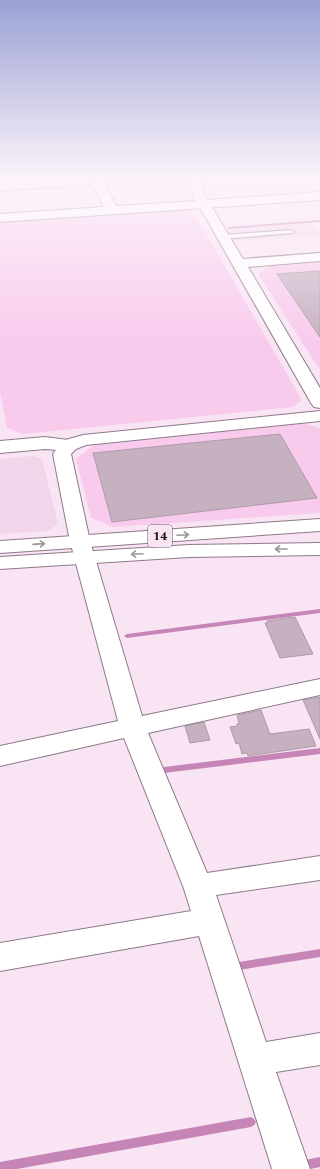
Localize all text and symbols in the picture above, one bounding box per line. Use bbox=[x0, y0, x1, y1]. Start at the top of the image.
road number: 14 bbox=[148, 525, 172, 547]
one-way arrow bbox=[176, 531, 189, 538]
one-way arrow bbox=[32, 540, 45, 548]
one-way arrow bbox=[275, 546, 288, 553]
one-way arrow bbox=[131, 551, 144, 558]

